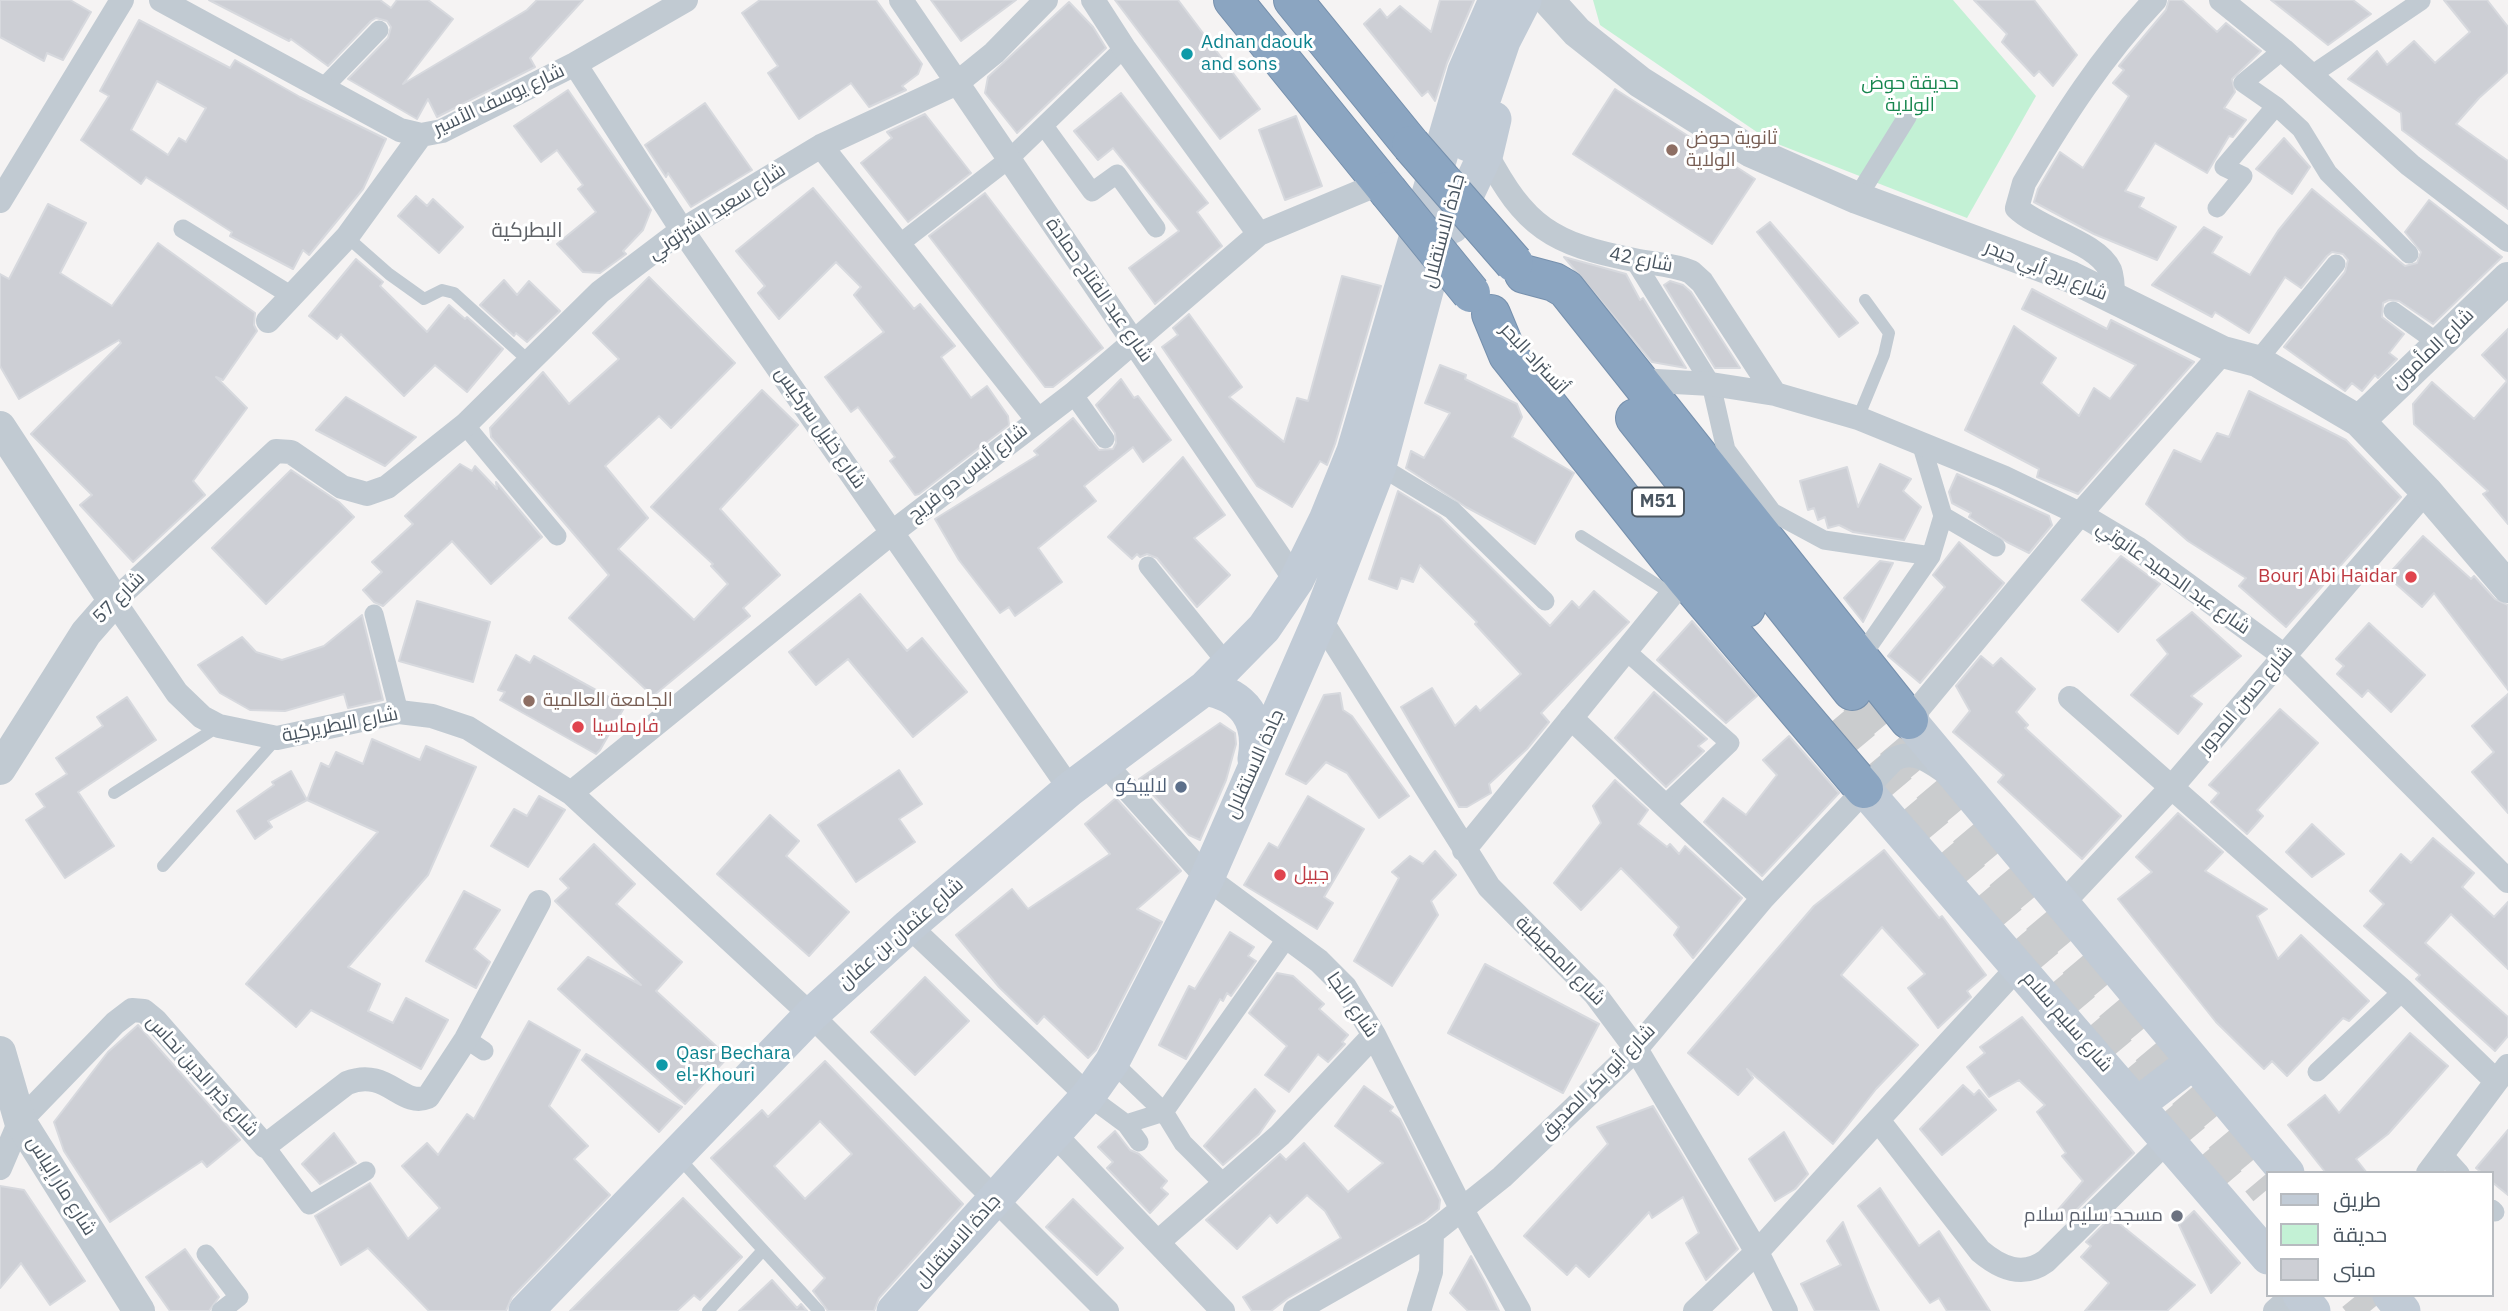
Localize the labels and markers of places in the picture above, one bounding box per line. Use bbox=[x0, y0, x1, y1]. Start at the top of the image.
place label: Adnan daouk and sons bbox=[1201, 32, 1313, 76]
marker: Adnan daouk and sons bbox=[1179, 46, 1195, 62]
place label: ثانوية حوض الولاية bbox=[1686, 128, 1777, 172]
marker: ثانوية حوض الولاية bbox=[1664, 142, 1680, 158]
place label: Bourj Abi Haidar bbox=[2258, 566, 2397, 588]
marker: Bourj Abi Haidar bbox=[2403, 569, 2419, 585]
place label: الجامعة العالمية bbox=[543, 690, 673, 712]
marker: الجامعة العالمية bbox=[521, 693, 537, 709]
place label: فارماسيا bbox=[592, 716, 659, 738]
marker: فارماسيا bbox=[570, 719, 586, 735]
place label: لاليبكو bbox=[1115, 776, 1167, 798]
marker: لاليبكو bbox=[1173, 779, 1189, 795]
place label: جبيل bbox=[1294, 864, 1329, 886]
marker: جبيل bbox=[1272, 867, 1288, 883]
place label: Qasr Bechara el-Khouri bbox=[676, 1043, 791, 1087]
marker: Qasr Bechara el-Khouri bbox=[654, 1057, 670, 1073]
place label: مسجد سليم سلام bbox=[2024, 1205, 2163, 1227]
marker: مسجد سليم سلام bbox=[2169, 1208, 2185, 1224]

